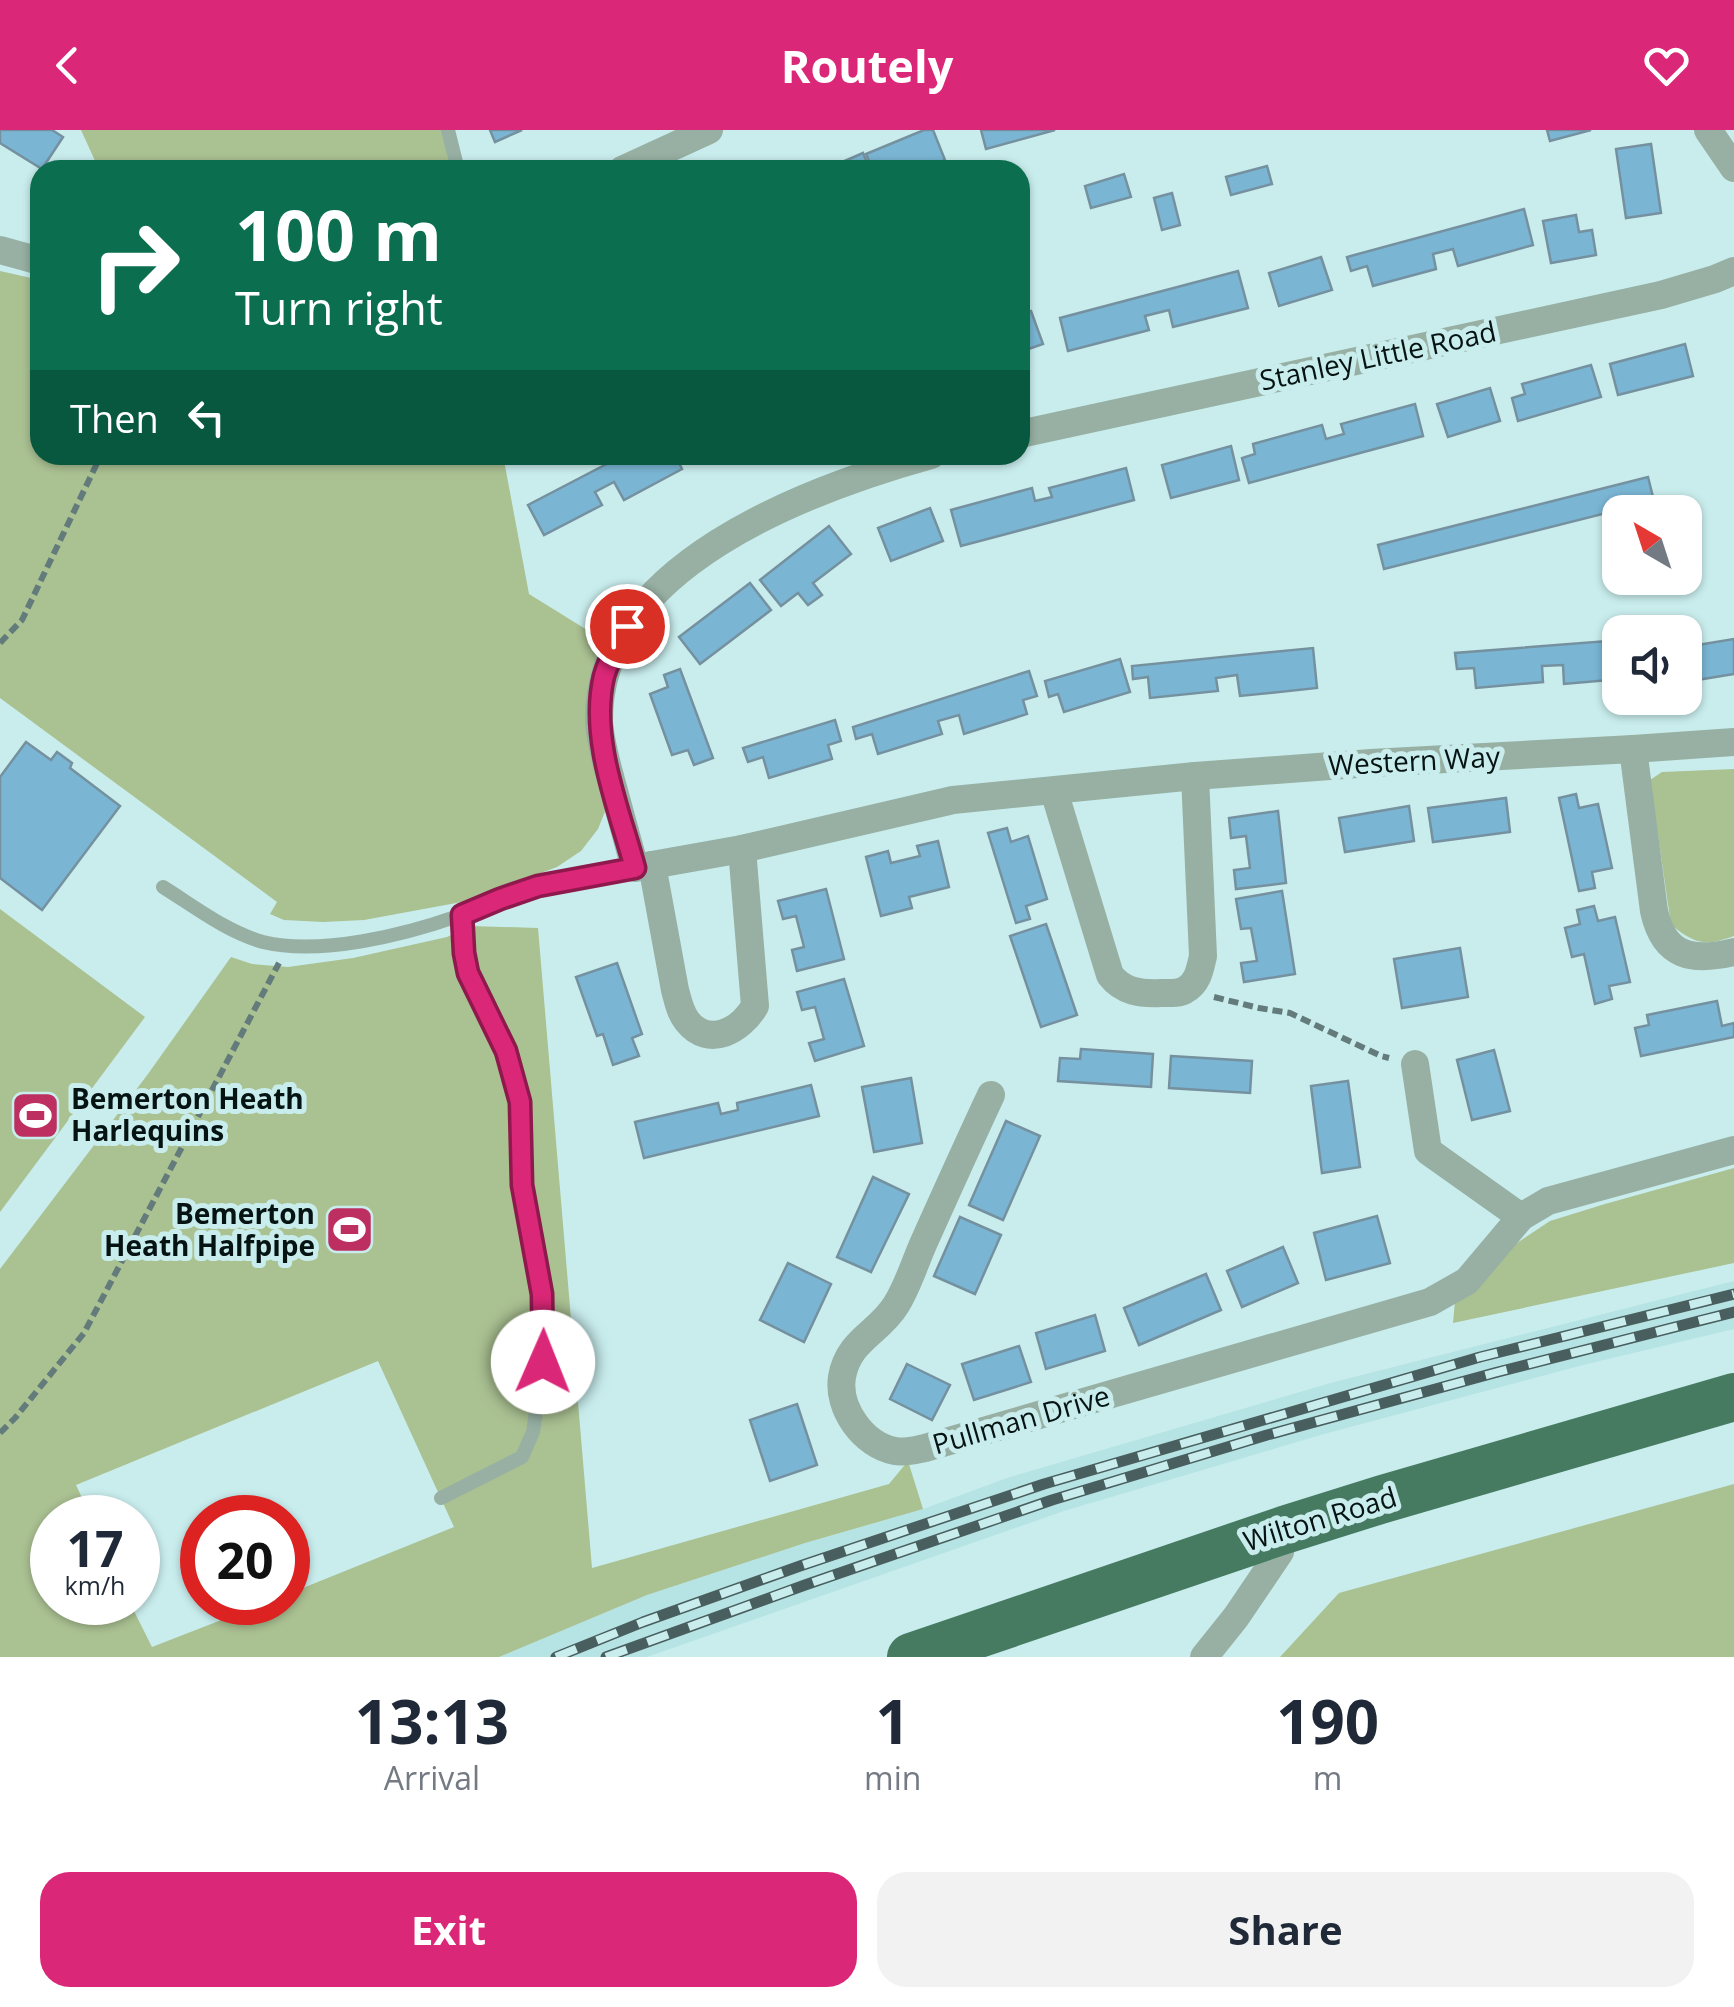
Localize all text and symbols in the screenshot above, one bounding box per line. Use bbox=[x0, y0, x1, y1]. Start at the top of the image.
text: Routely bbox=[781, 35, 953, 96]
icon: back bbox=[40, 38, 95, 93]
icon: heart bbox=[1639, 38, 1694, 93]
text: 100 m bbox=[235, 186, 442, 282]
icon: right bbox=[70, 200, 200, 330]
text: Turn right bbox=[235, 277, 443, 338]
street label: Stanley Little Road bbox=[1256, 311, 1499, 399]
icon: left bbox=[179, 390, 234, 445]
text: Then bbox=[70, 392, 159, 444]
north arrow bbox=[1602, 495, 1702, 595]
map controls bbox=[1602, 495, 1702, 715]
pin bbox=[585, 584, 670, 669]
icon: arrive bbox=[600, 599, 655, 654]
button: sound bbox=[1602, 615, 1702, 715]
street label: Western Way bbox=[1327, 736, 1502, 783]
place label: Bemerton Heath Harlequins bbox=[71, 1079, 304, 1149]
sports icon: Bemerton Heath Harlequins bbox=[10, 1089, 62, 1141]
place label: Bemerton Heath Halfpipe bbox=[104, 1194, 315, 1264]
sports icon: Bemerton Heath Halfpipe bbox=[324, 1204, 376, 1256]
position arrow bbox=[491, 1310, 595, 1414]
street label: Pullman Drive bbox=[928, 1376, 1114, 1462]
street label: Wilton Road bbox=[1239, 1477, 1401, 1559]
speed limit sign: 20 bbox=[180, 1495, 310, 1625]
text: 17 bbox=[66, 1514, 124, 1582]
text: km/h bbox=[65, 1568, 125, 1602]
text: 13:13 bbox=[355, 1680, 509, 1762]
text: 1 bbox=[876, 1680, 910, 1762]
text: 190 bbox=[1276, 1680, 1379, 1762]
text: Arrival bbox=[384, 1756, 480, 1799]
text: min bbox=[864, 1756, 921, 1799]
text: m bbox=[1313, 1756, 1342, 1799]
button: Exit bbox=[40, 1872, 857, 1987]
button: Share bbox=[877, 1872, 1694, 1987]

